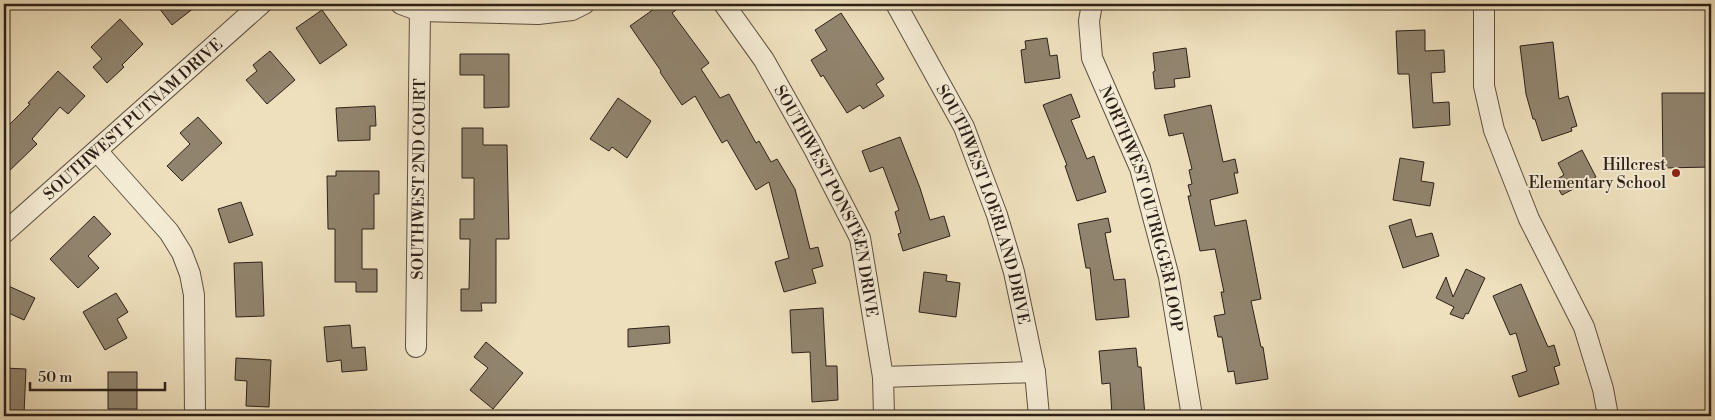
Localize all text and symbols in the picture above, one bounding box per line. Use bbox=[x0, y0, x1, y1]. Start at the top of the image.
street label: SOUTHWEST PUTNAM DRIVE bbox=[39, 34, 227, 204]
street label: SOUTHWEST 2ND COURT bbox=[408, 78, 430, 280]
street label: SOUTHWEST LOERLAND DRIVE bbox=[931, 81, 1034, 326]
street label: SOUTHWEST PONSTEEN DRIVE bbox=[769, 82, 882, 318]
street label: NORTHWEST OUTRIGGER LOOP bbox=[1094, 83, 1187, 333]
place label: Hillcrest Elementary School bbox=[1529, 155, 1666, 193]
marker: Hillcrest Elementary School bbox=[1670, 167, 1682, 179]
scale bar bbox=[30, 360, 165, 392]
text: 50 m bbox=[38, 368, 72, 387]

